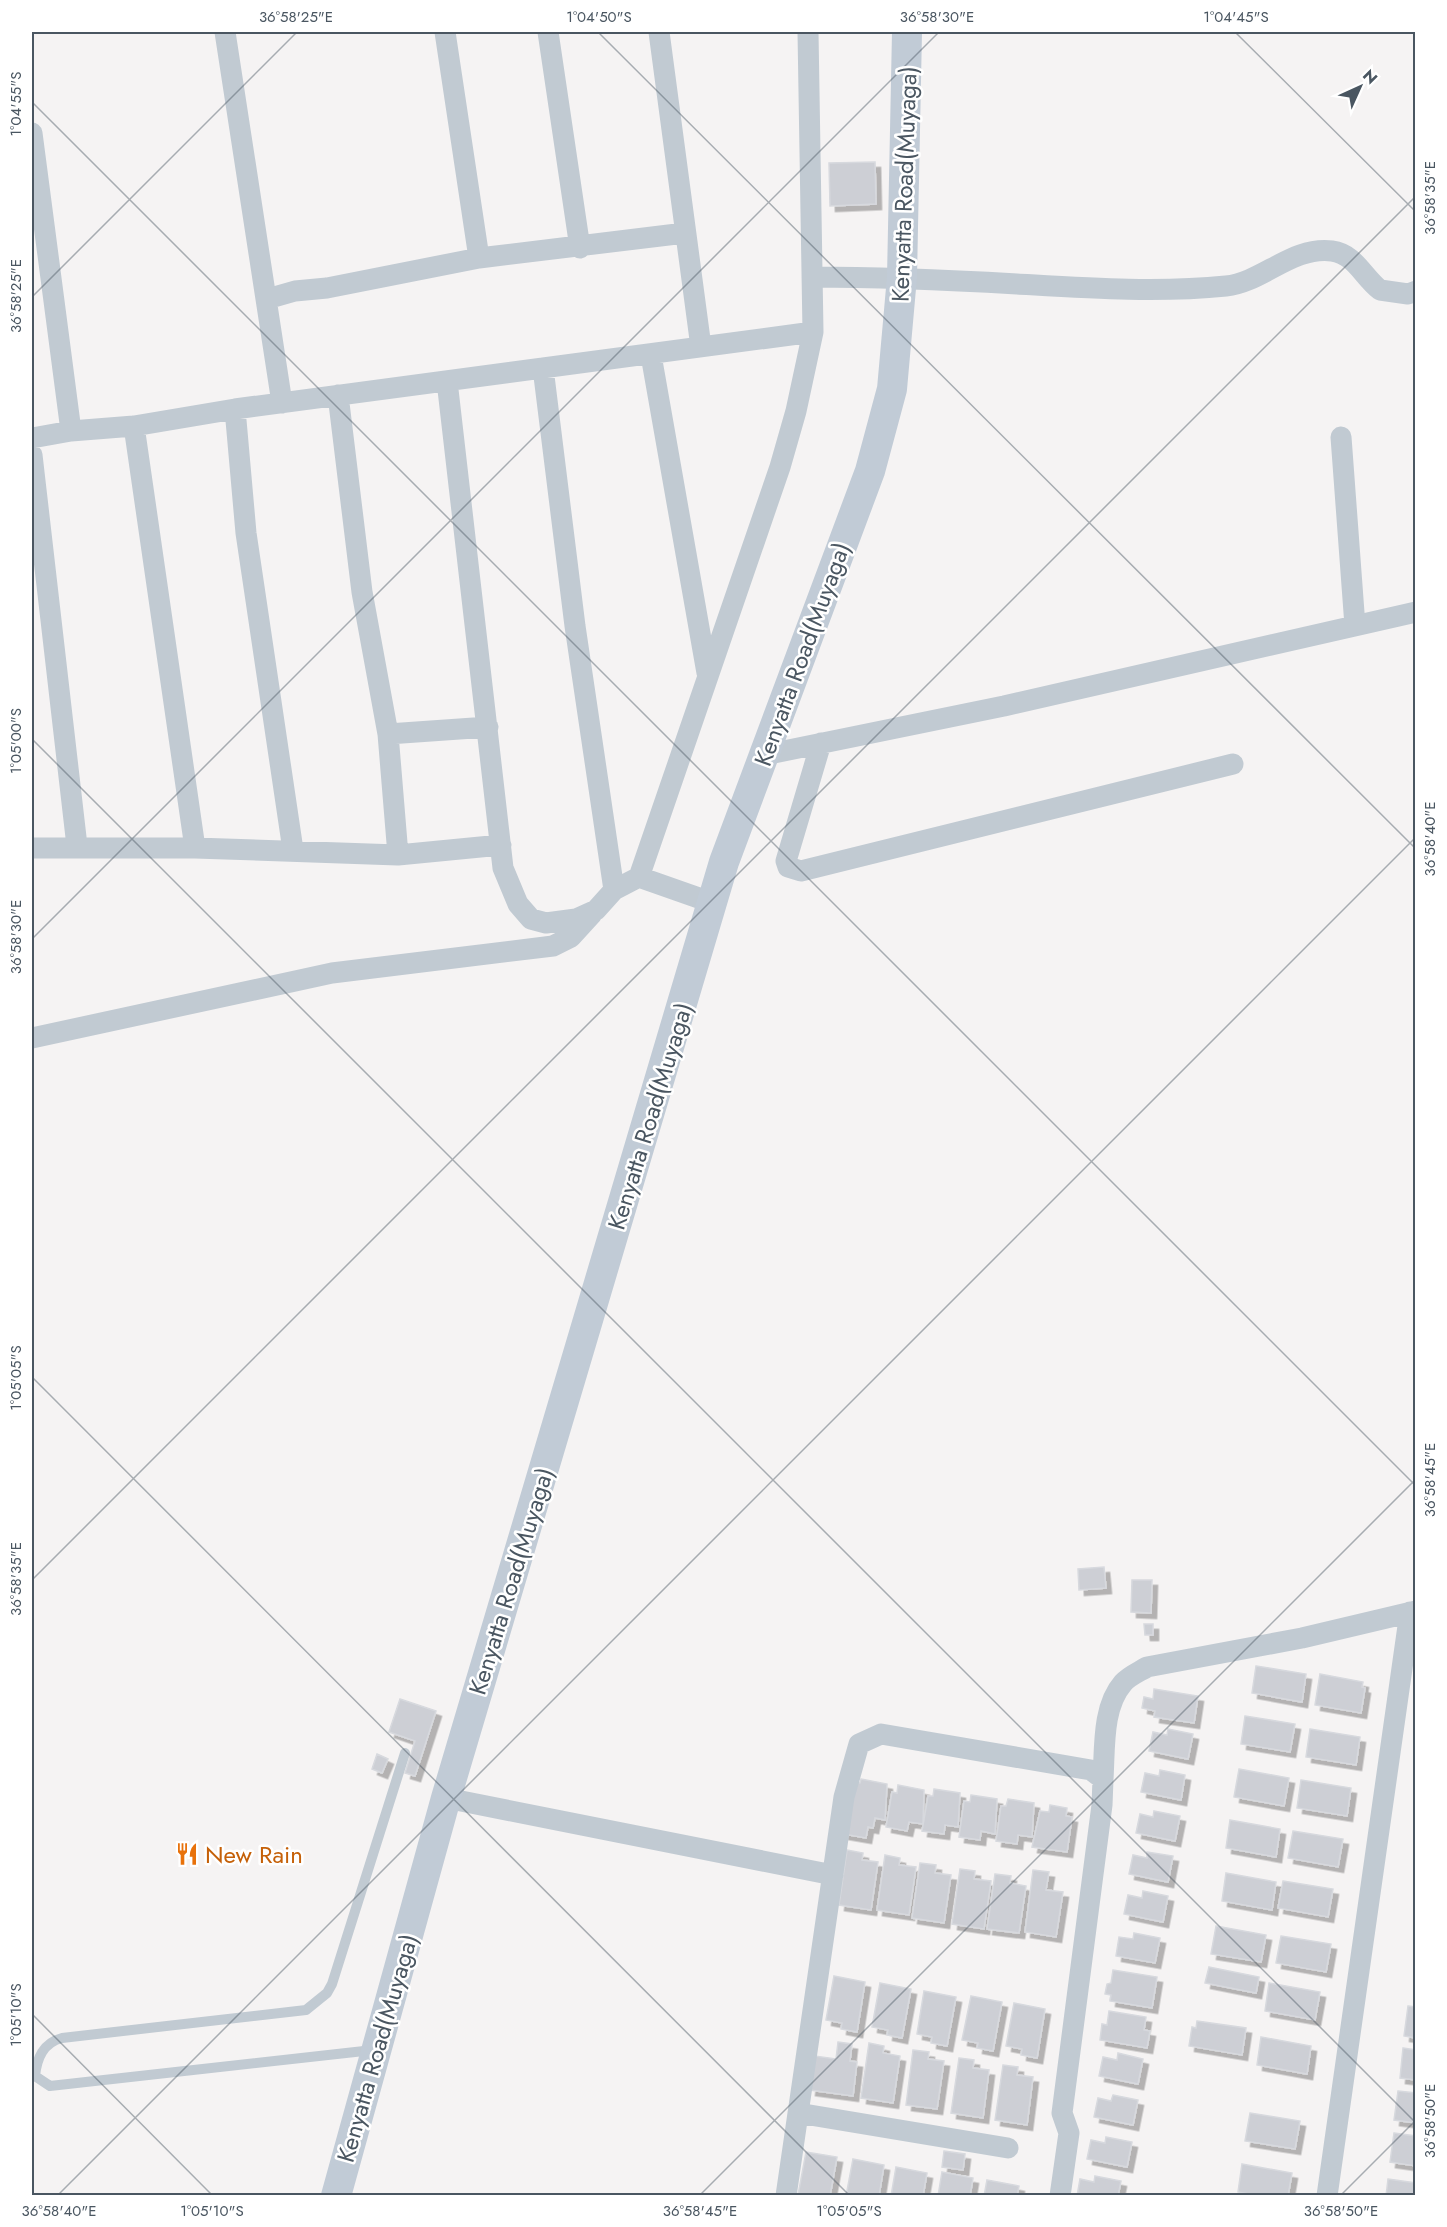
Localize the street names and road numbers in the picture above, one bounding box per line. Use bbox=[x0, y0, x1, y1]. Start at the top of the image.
street label: Kenyatta Road(Muyaga) bbox=[882, 65, 926, 303]
street label: Kenyatta Road(Muyaga) bbox=[745, 537, 859, 771]
street label: Kenyatta Road(Muyaga) bbox=[599, 998, 701, 1234]
street label: Kenyatta Road(Muyaga) bbox=[460, 1463, 562, 1699]
street label: Kenyatta Road(Muyaga) bbox=[328, 1930, 426, 2166]

